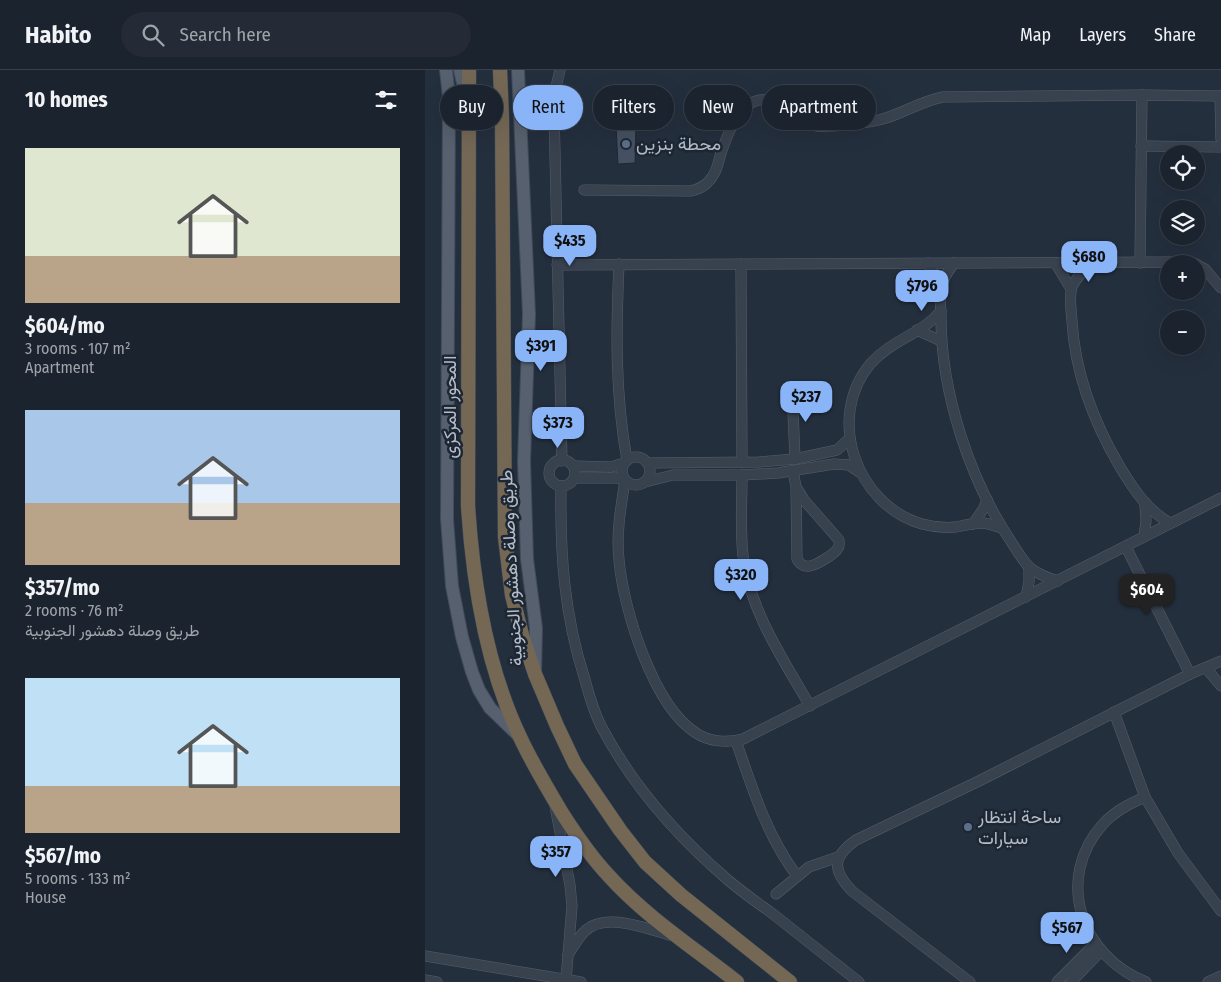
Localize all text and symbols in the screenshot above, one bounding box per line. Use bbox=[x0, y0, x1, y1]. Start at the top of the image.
search box bbox=[121, 12, 471, 57]
text: Habito bbox=[25, 21, 91, 49]
icon: search bbox=[139, 21, 167, 49]
text: Search here bbox=[179, 23, 271, 46]
text: Map bbox=[1020, 24, 1051, 46]
text: Layers bbox=[1079, 24, 1126, 46]
text: Share bbox=[1154, 24, 1196, 46]
chip: Buy bbox=[440, 85, 503, 130]
chip: Rent bbox=[513, 85, 583, 130]
chip: Filters bbox=[593, 85, 674, 130]
chip: New bbox=[684, 85, 752, 130]
chip: Apartment bbox=[762, 85, 876, 130]
icon: filters bbox=[372, 86, 400, 114]
text: 10 homes bbox=[25, 87, 108, 113]
place label: محطة بنزين bbox=[636, 133, 721, 155]
marker: محطة بنزين bbox=[620, 138, 632, 150]
map controls bbox=[1160, 145, 1205, 355]
button: locate bbox=[1160, 145, 1205, 190]
icon: home bbox=[168, 181, 258, 271]
button: layers bbox=[1160, 200, 1205, 245]
pin: $435 bbox=[540, 224, 600, 267]
text: $435 bbox=[554, 231, 586, 250]
pin: $680 bbox=[1059, 240, 1119, 283]
text: $680 bbox=[1072, 247, 1106, 266]
button: + bbox=[1160, 255, 1205, 300]
pin: $796 bbox=[892, 270, 952, 312]
text: $796 bbox=[906, 276, 938, 295]
button: − bbox=[1160, 310, 1205, 355]
text: $604/mo bbox=[25, 313, 105, 339]
pin: $391 bbox=[511, 330, 571, 372]
text: $391 bbox=[526, 336, 556, 355]
text: 3 rooms · 107 m² bbox=[25, 339, 131, 358]
street label: المحور المركزى bbox=[439, 356, 461, 458]
text: Apartment bbox=[25, 358, 94, 377]
pin: $237 bbox=[776, 380, 836, 423]
text: $237 bbox=[791, 387, 821, 406]
pin: $373 bbox=[528, 406, 588, 449]
text: $373 bbox=[543, 413, 573, 432]
icon: home bbox=[168, 443, 258, 533]
street label: طريق وصلة دهشور الجنوبية bbox=[495, 469, 527, 667]
pin: $320 bbox=[711, 558, 771, 601]
text: $320 bbox=[725, 565, 757, 584]
pin: $604 bbox=[1117, 574, 1177, 616]
text: $357/mo bbox=[25, 575, 100, 601]
text: $604 bbox=[1130, 580, 1164, 599]
text: 2 rooms · 76 m² bbox=[25, 601, 124, 620]
text: طريق وصلة دهشور الجنوبية bbox=[25, 621, 200, 640]
icon: home bbox=[168, 711, 258, 801]
place label: ساحة انتظار سيارات bbox=[977, 806, 1061, 849]
marker: ساحة انتظار سيارات bbox=[962, 821, 974, 833]
pin: $357 bbox=[526, 836, 586, 878]
text: $357 bbox=[541, 842, 571, 861]
text: $567/mo bbox=[25, 843, 101, 869]
text: 5 rooms · 133 m² bbox=[25, 869, 131, 888]
text: House bbox=[25, 888, 66, 907]
pin: $567 bbox=[1037, 912, 1097, 954]
text: $567 bbox=[1052, 918, 1082, 937]

